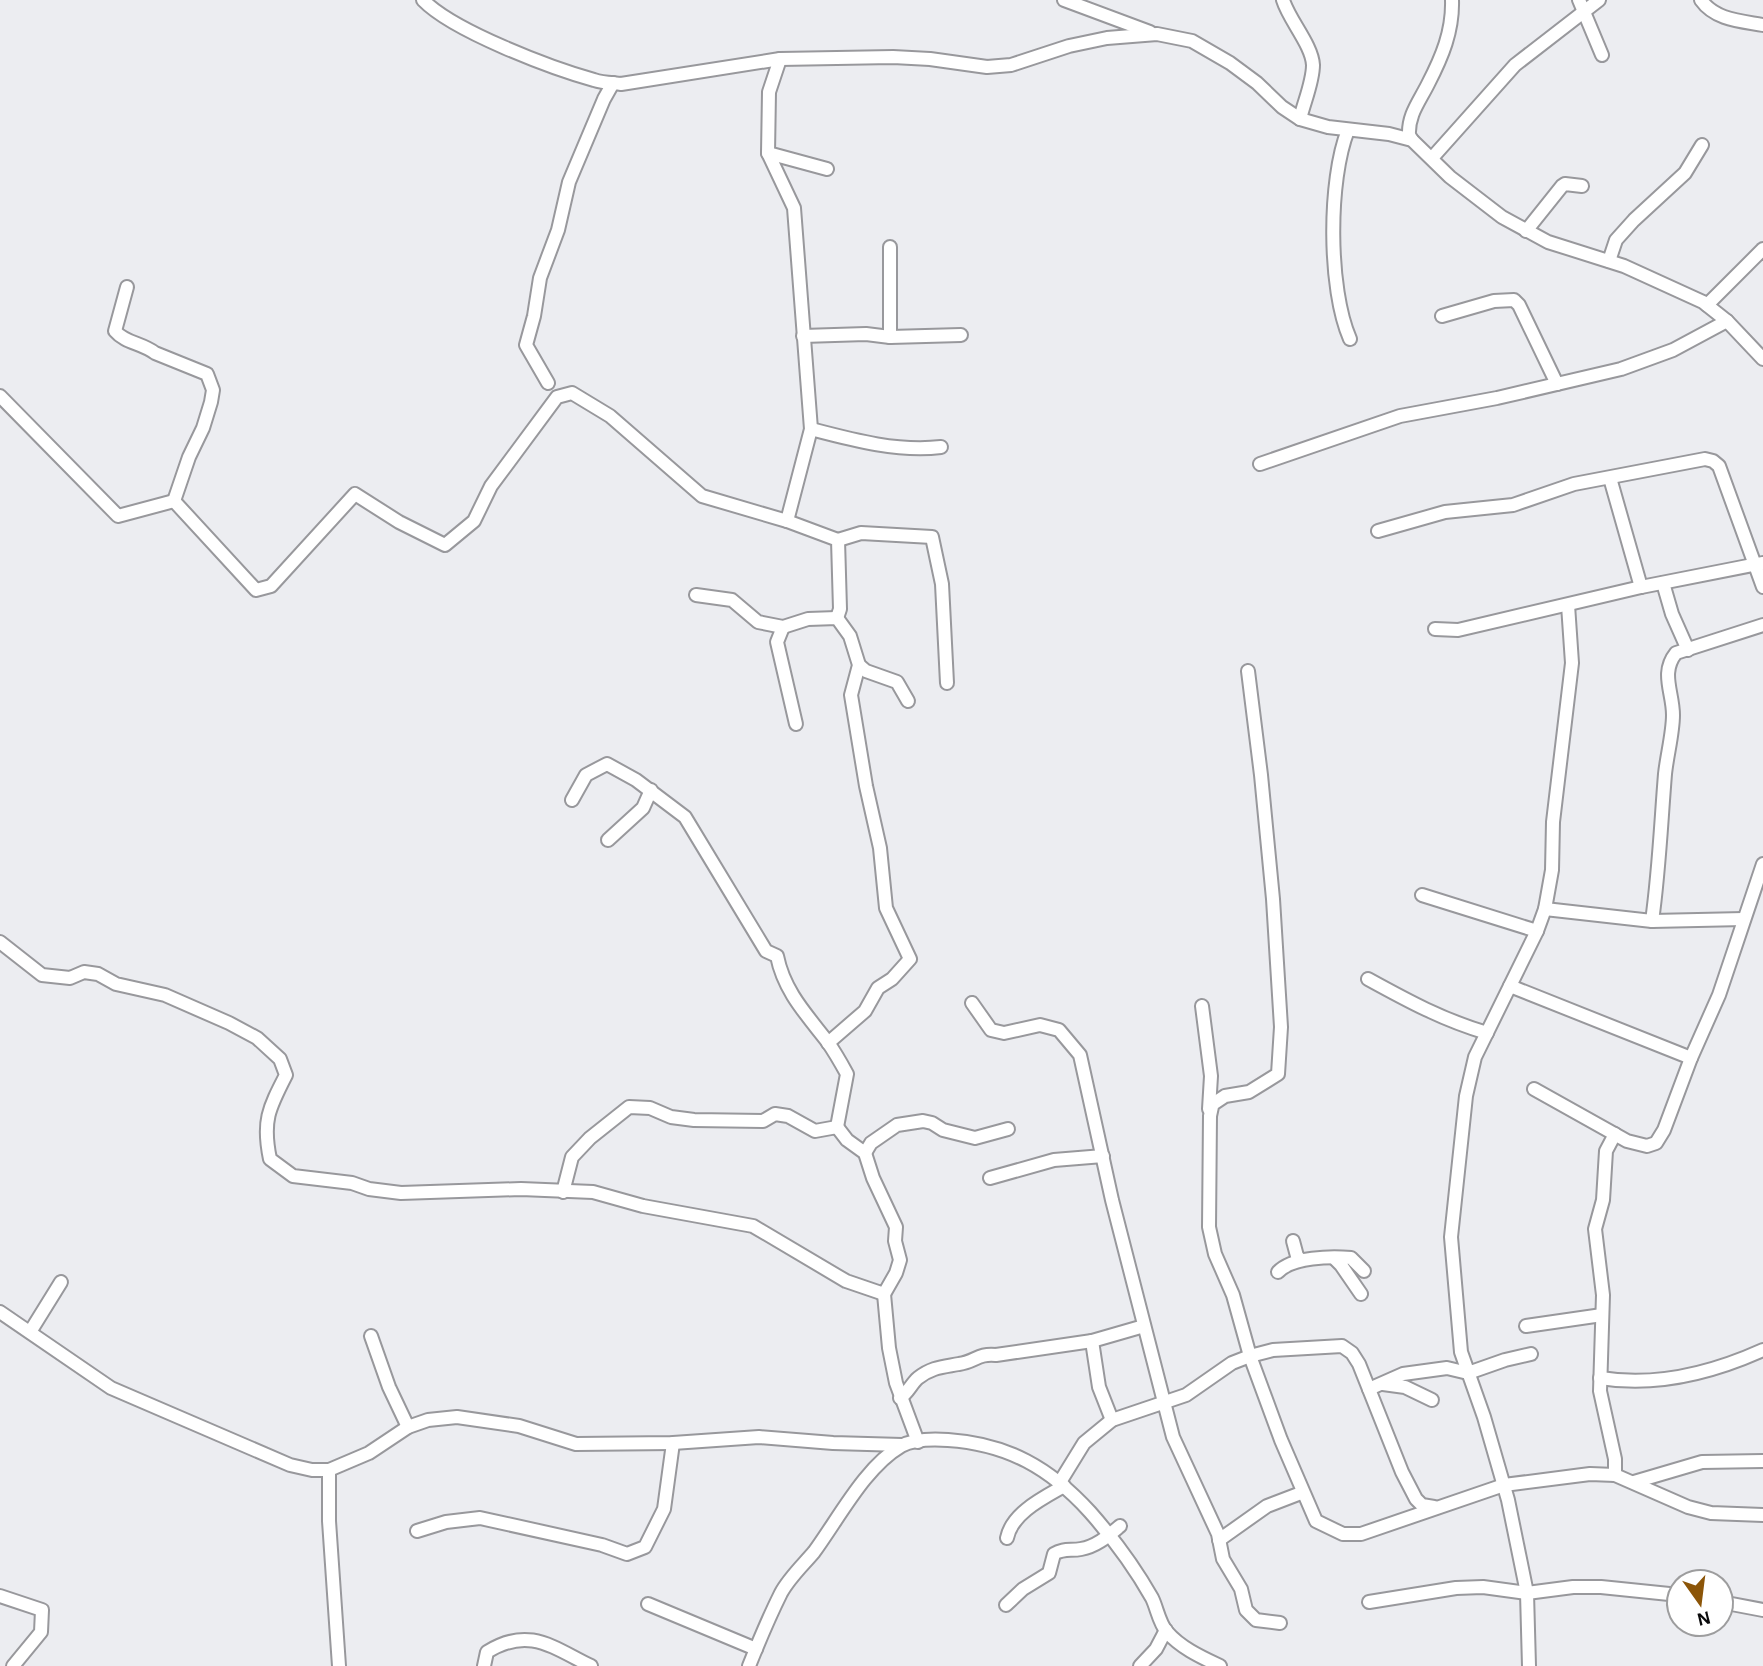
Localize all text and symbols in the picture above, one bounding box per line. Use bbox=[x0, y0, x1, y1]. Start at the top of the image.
north arrow bbox=[1665, 1568, 1735, 1638]
text: N bbox=[1695, 1607, 1712, 1629]

